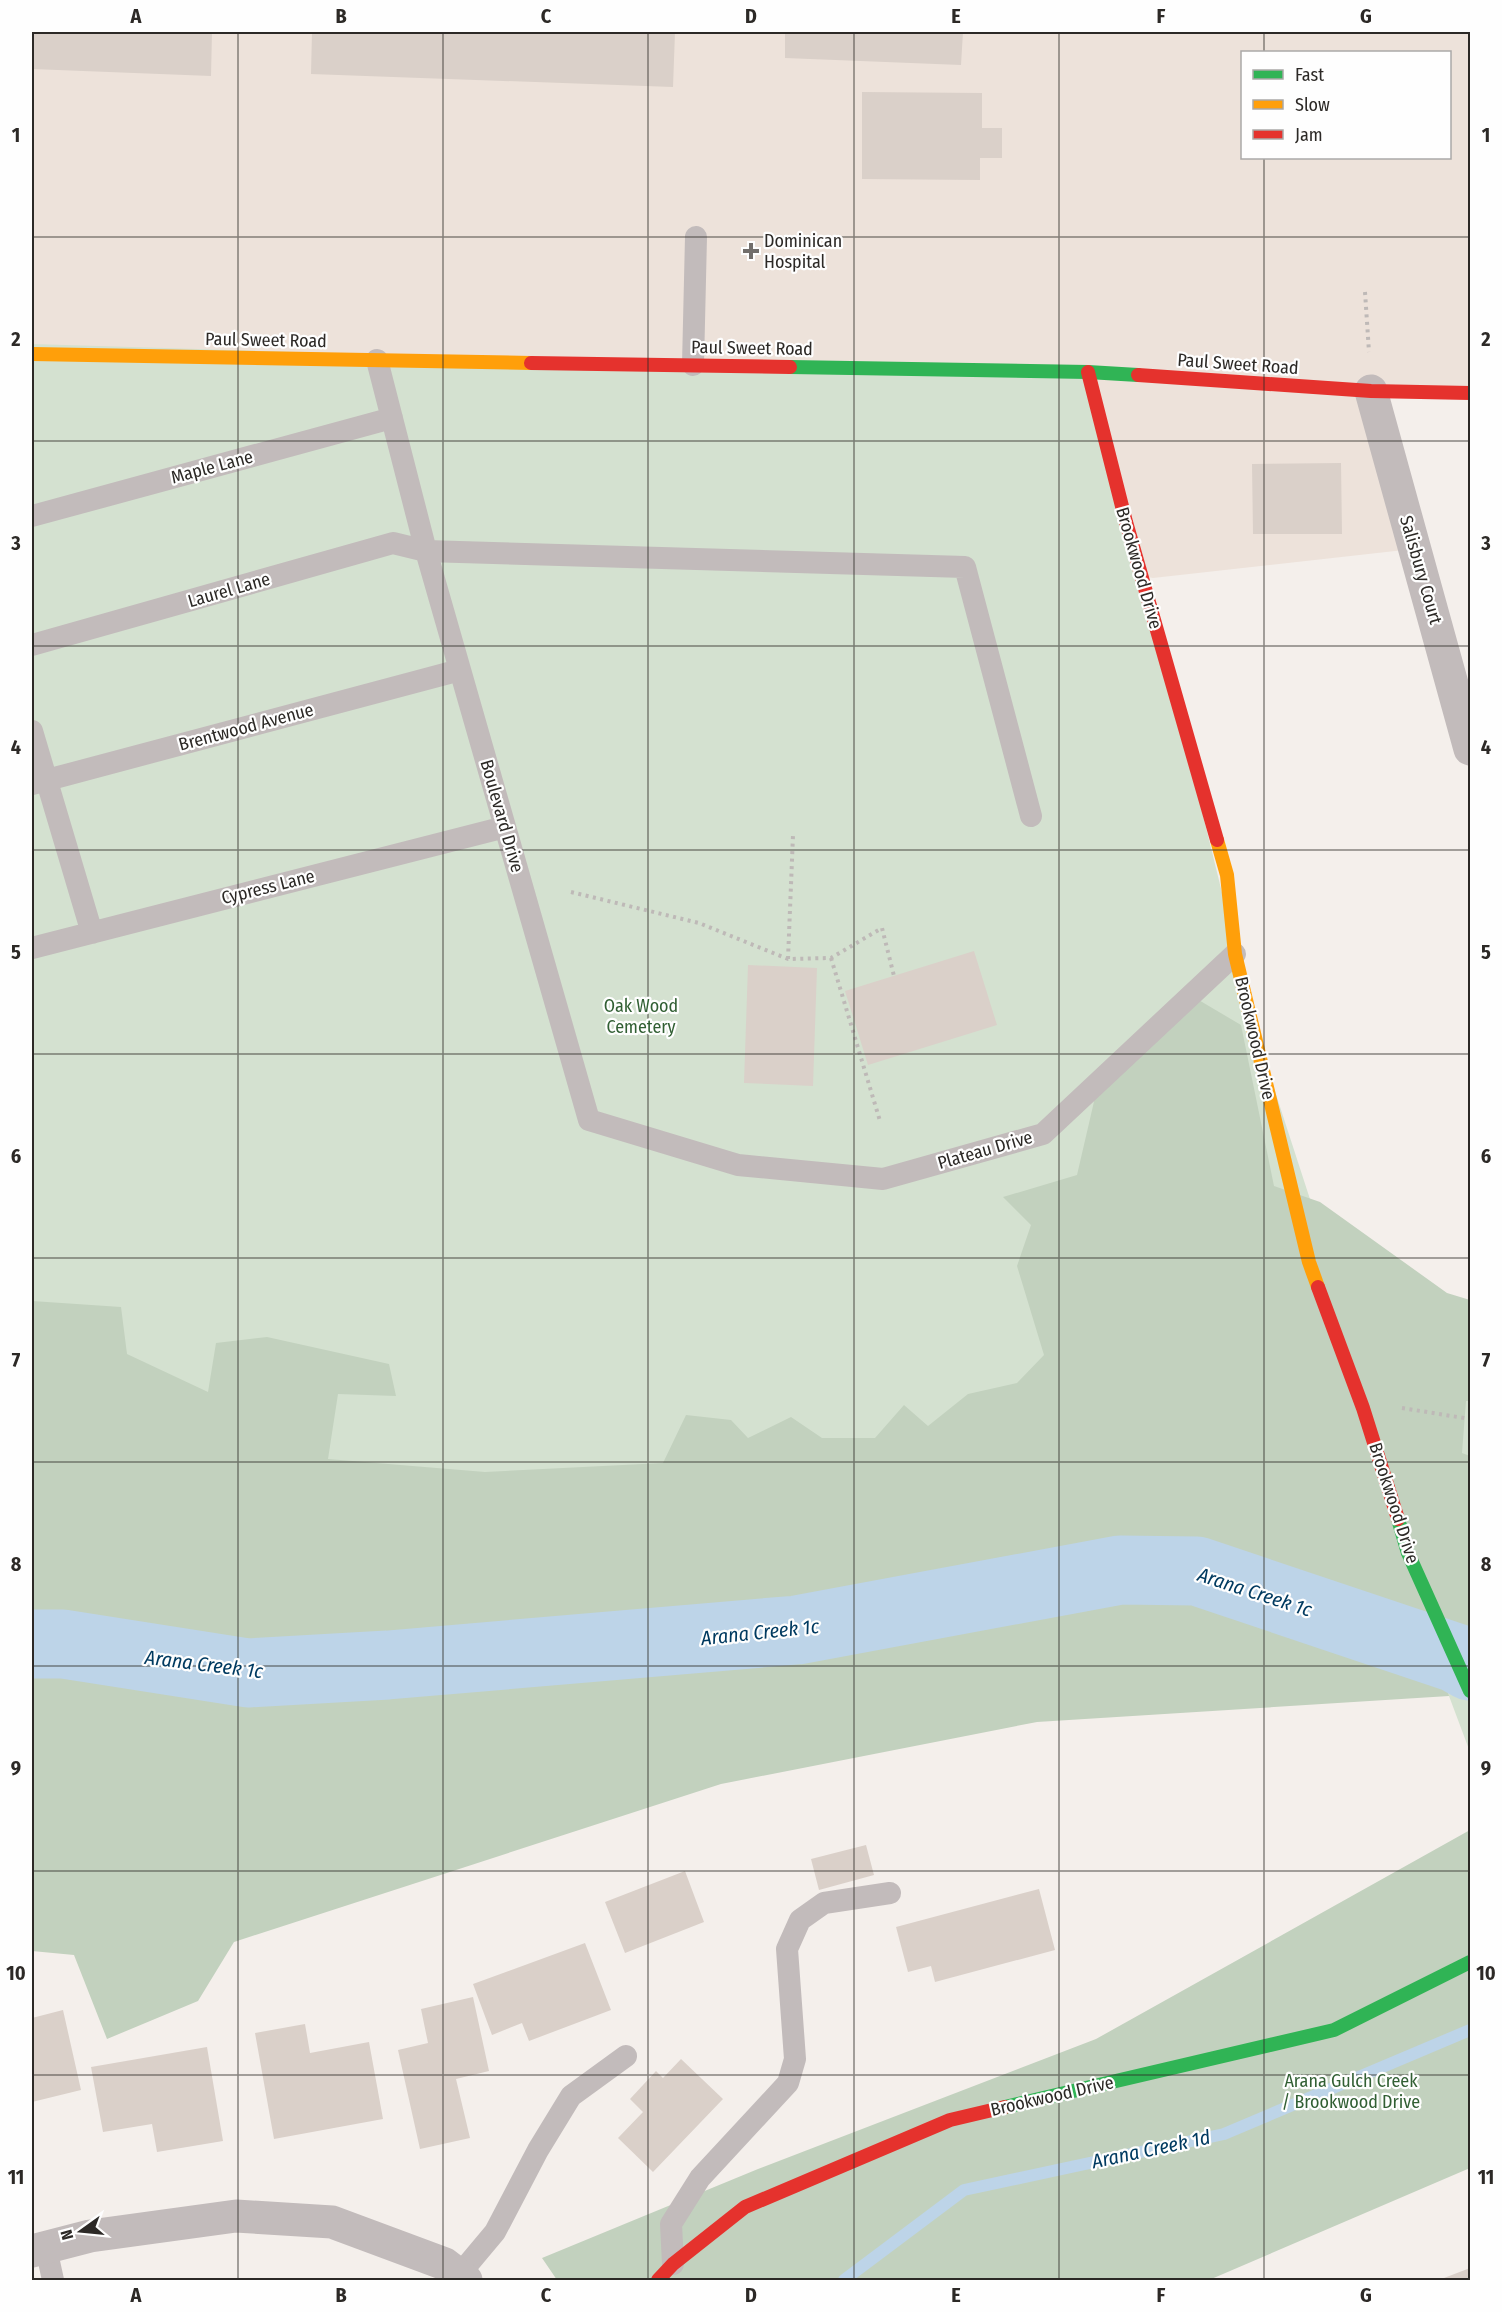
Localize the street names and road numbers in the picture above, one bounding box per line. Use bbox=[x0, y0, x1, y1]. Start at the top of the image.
street label: Paul Sweet Road bbox=[205, 328, 327, 352]
street label: Paul Sweet Road bbox=[691, 336, 813, 360]
street label: Paul Sweet Road bbox=[1177, 349, 1299, 379]
street label: Maple Lane bbox=[169, 445, 256, 488]
street label: Brookwood Drive bbox=[1111, 505, 1167, 632]
street label: Salisbury Court bbox=[1395, 513, 1447, 627]
street label: Laurel Lane bbox=[185, 568, 273, 612]
street label: Brentwood Avenue bbox=[176, 698, 316, 756]
street label: Boulevard Drive bbox=[475, 757, 529, 875]
street label: Cypress Lane bbox=[219, 865, 317, 909]
street label: Brookwood Drive bbox=[1230, 974, 1280, 1102]
street label: Plateau Drive bbox=[935, 1126, 1035, 1174]
street label: Brookwood Drive bbox=[1364, 1440, 1424, 1566]
street label: Brookwood Drive bbox=[988, 2071, 1116, 2121]

